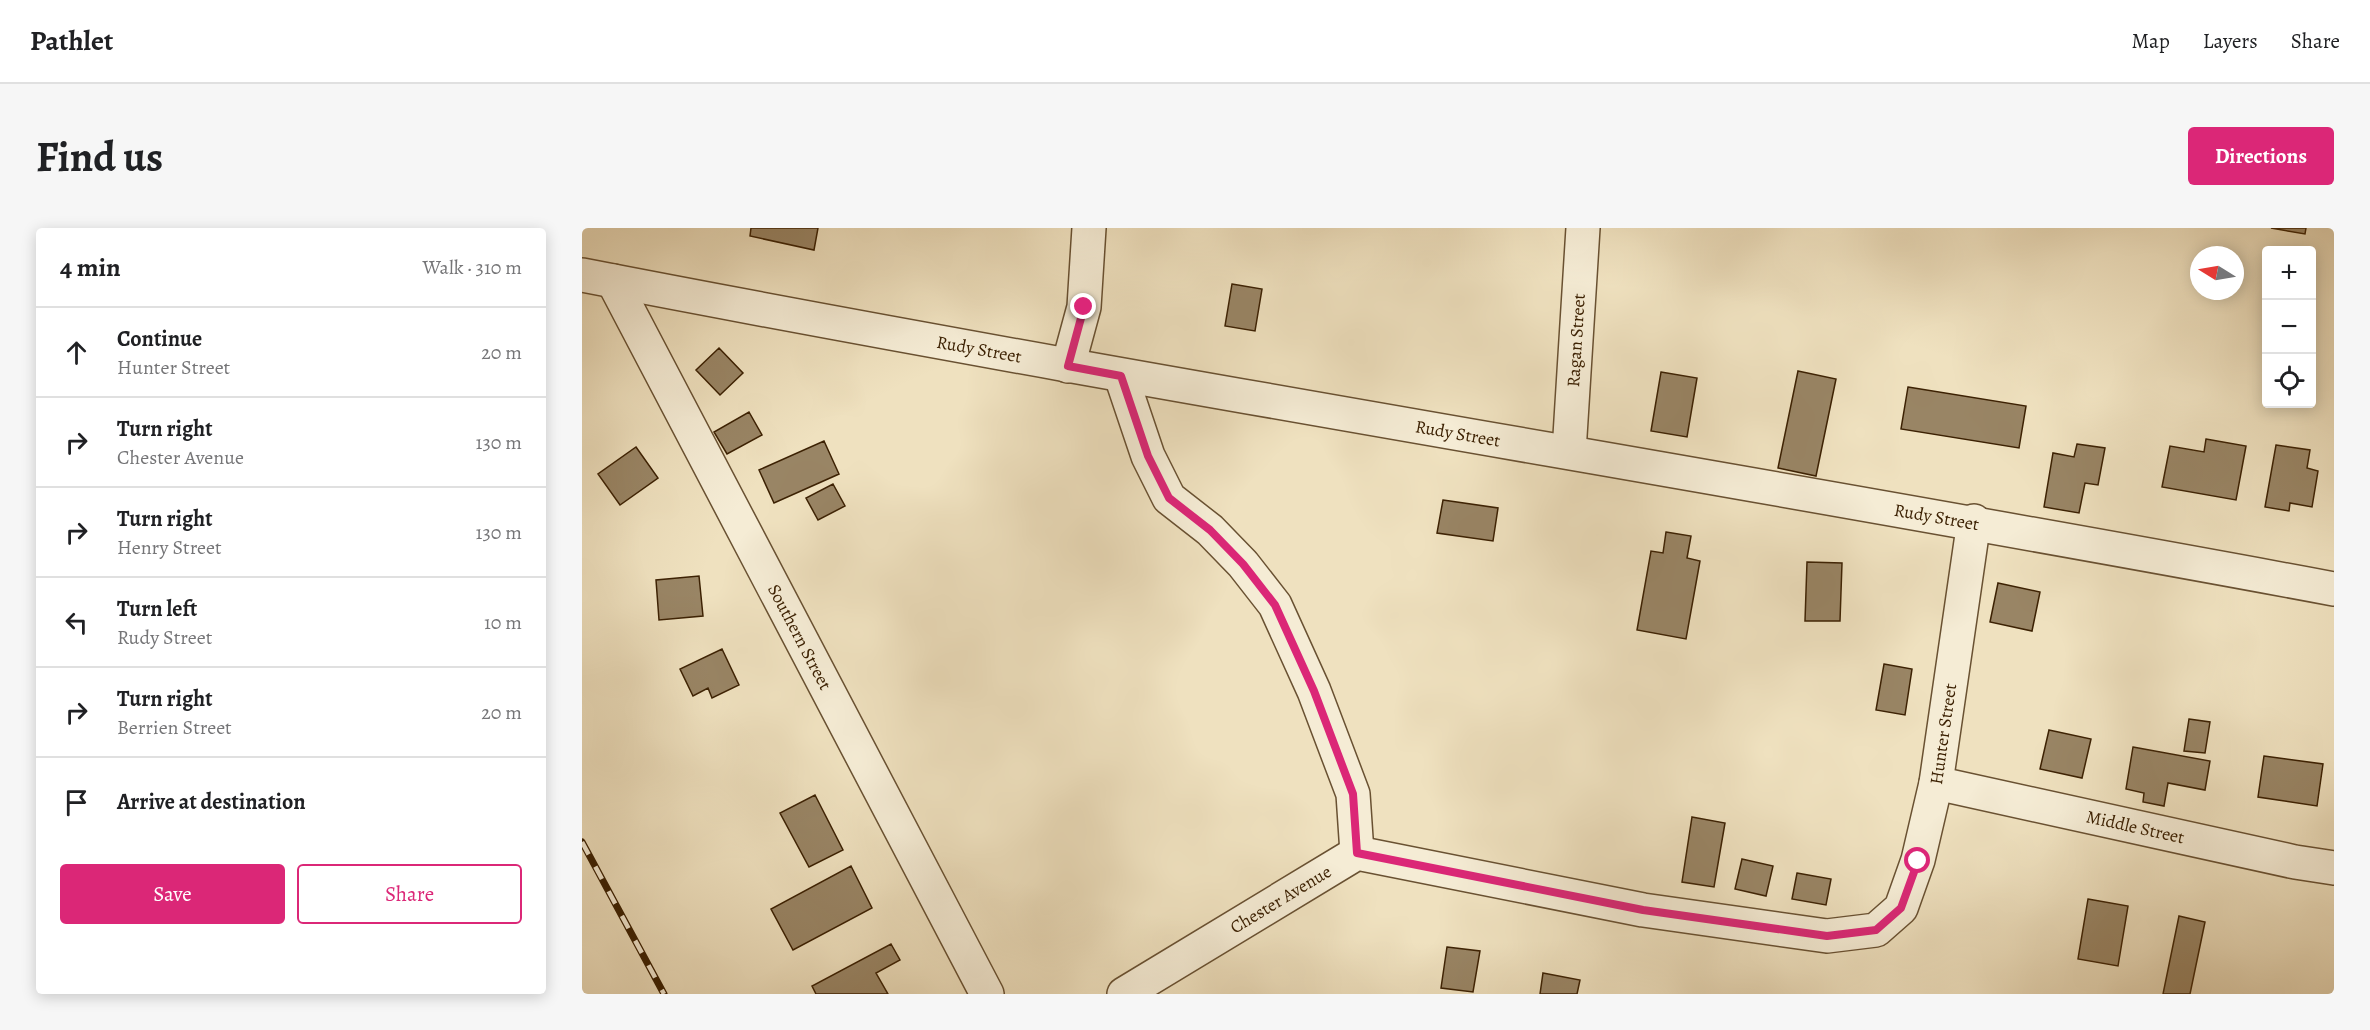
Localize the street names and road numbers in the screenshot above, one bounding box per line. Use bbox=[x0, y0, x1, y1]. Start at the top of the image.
street label: Ragan Street bbox=[1561, 293, 1591, 388]
street label: Rudy Street bbox=[935, 330, 1024, 369]
street label: Rudy Street bbox=[1413, 414, 1502, 453]
street label: Rudy Street bbox=[1892, 498, 1981, 536]
street label: Southern Street bbox=[762, 580, 837, 694]
street label: Hunter Street bbox=[1924, 682, 1962, 786]
street label: Middle Street bbox=[2084, 804, 2187, 849]
street label: Chester Avenue bbox=[1225, 859, 1336, 939]

